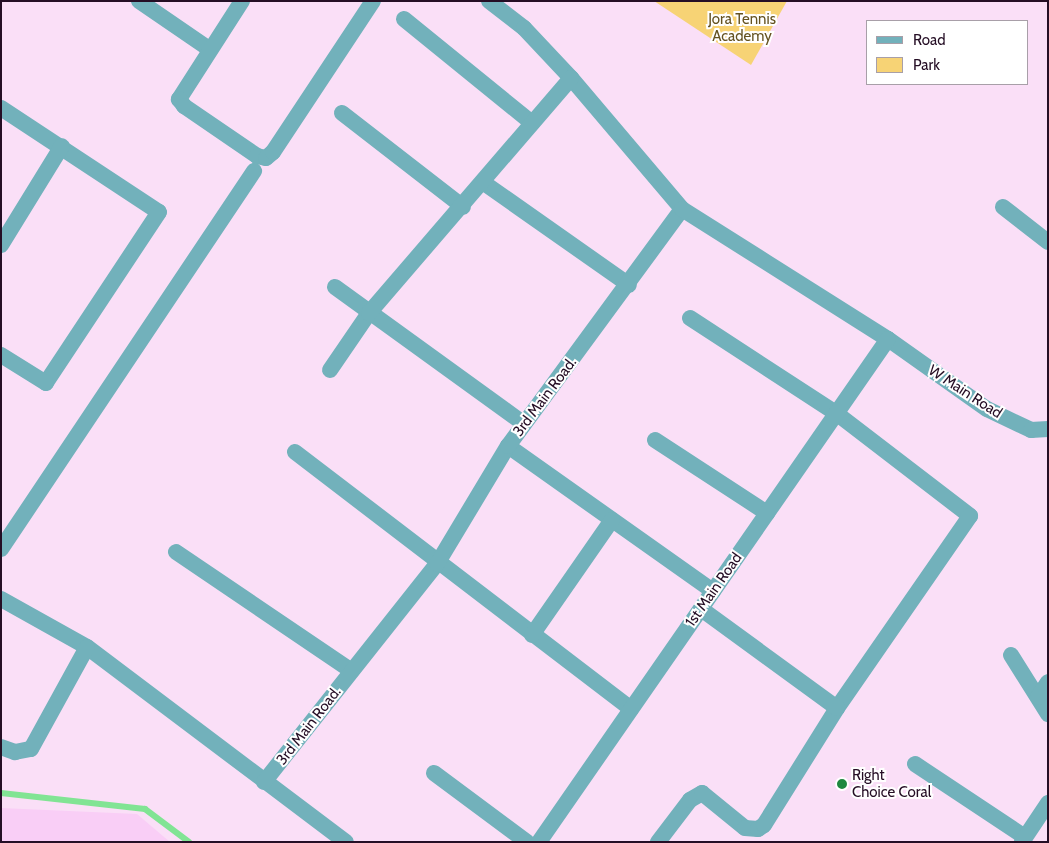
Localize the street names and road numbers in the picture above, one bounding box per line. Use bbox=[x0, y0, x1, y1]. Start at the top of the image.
street label: 3rd Main Road. bbox=[509, 354, 581, 440]
street label: W Main Road bbox=[925, 361, 1005, 423]
street label: 1st Main Road bbox=[682, 549, 746, 631]
street label: 3rd Main Road. bbox=[273, 683, 345, 769]

